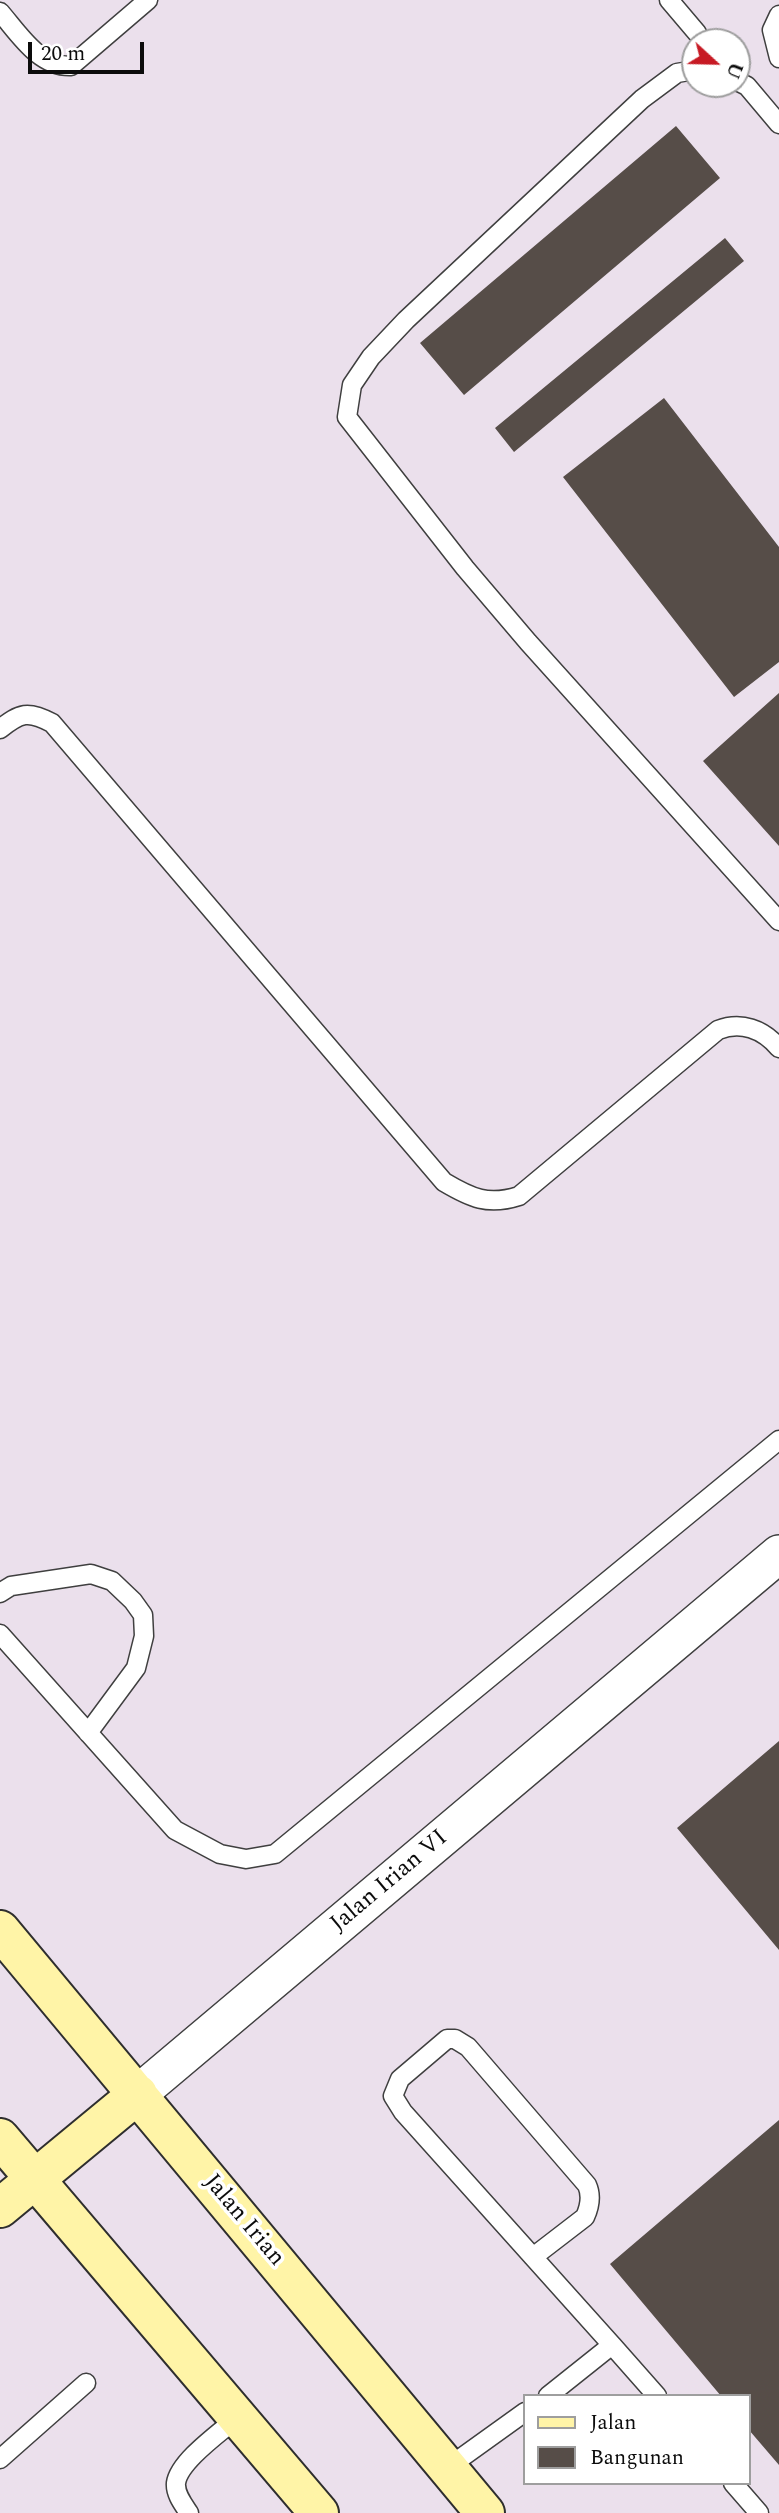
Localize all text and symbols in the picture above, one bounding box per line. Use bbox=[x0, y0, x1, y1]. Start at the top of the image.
scale bar bbox=[32, 28, 147, 72]
north arrow bbox=[681, 28, 751, 98]
text: 20 m bbox=[41, 38, 85, 70]
text: U bbox=[718, 57, 751, 83]
street label: Jalan Irian VI bbox=[325, 1825, 455, 1939]
street label: Jalan Irian bbox=[196, 2169, 290, 2273]
legend bbox=[524, 2394, 751, 2485]
text: Jalan bbox=[590, 2407, 636, 2439]
text: Bangunan bbox=[590, 2442, 684, 2474]

